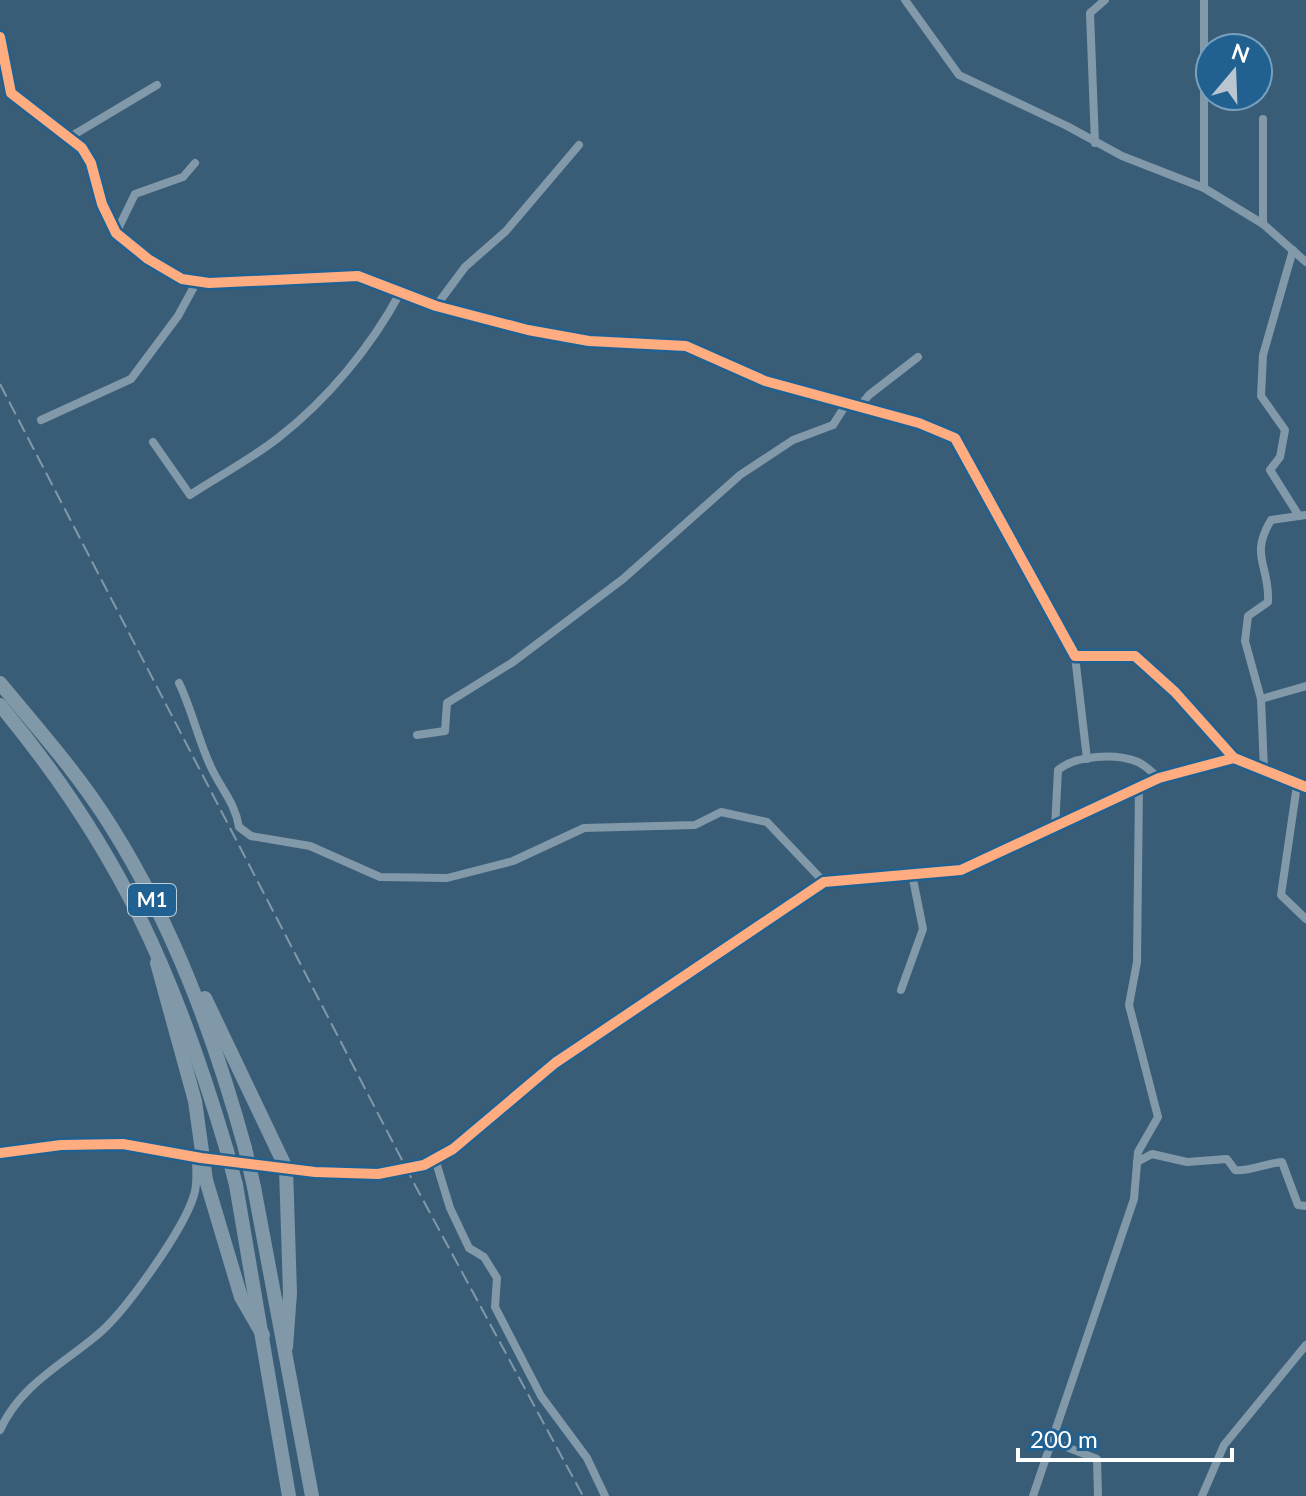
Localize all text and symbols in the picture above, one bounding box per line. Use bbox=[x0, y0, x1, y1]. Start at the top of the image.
north arrow bbox=[1194, 32, 1274, 112]
text: N bbox=[1228, 37, 1253, 68]
road number: M1 bbox=[128, 884, 176, 916]
scale bar bbox=[1018, 1412, 1232, 1462]
text: 200 m bbox=[1030, 1424, 1098, 1453]

